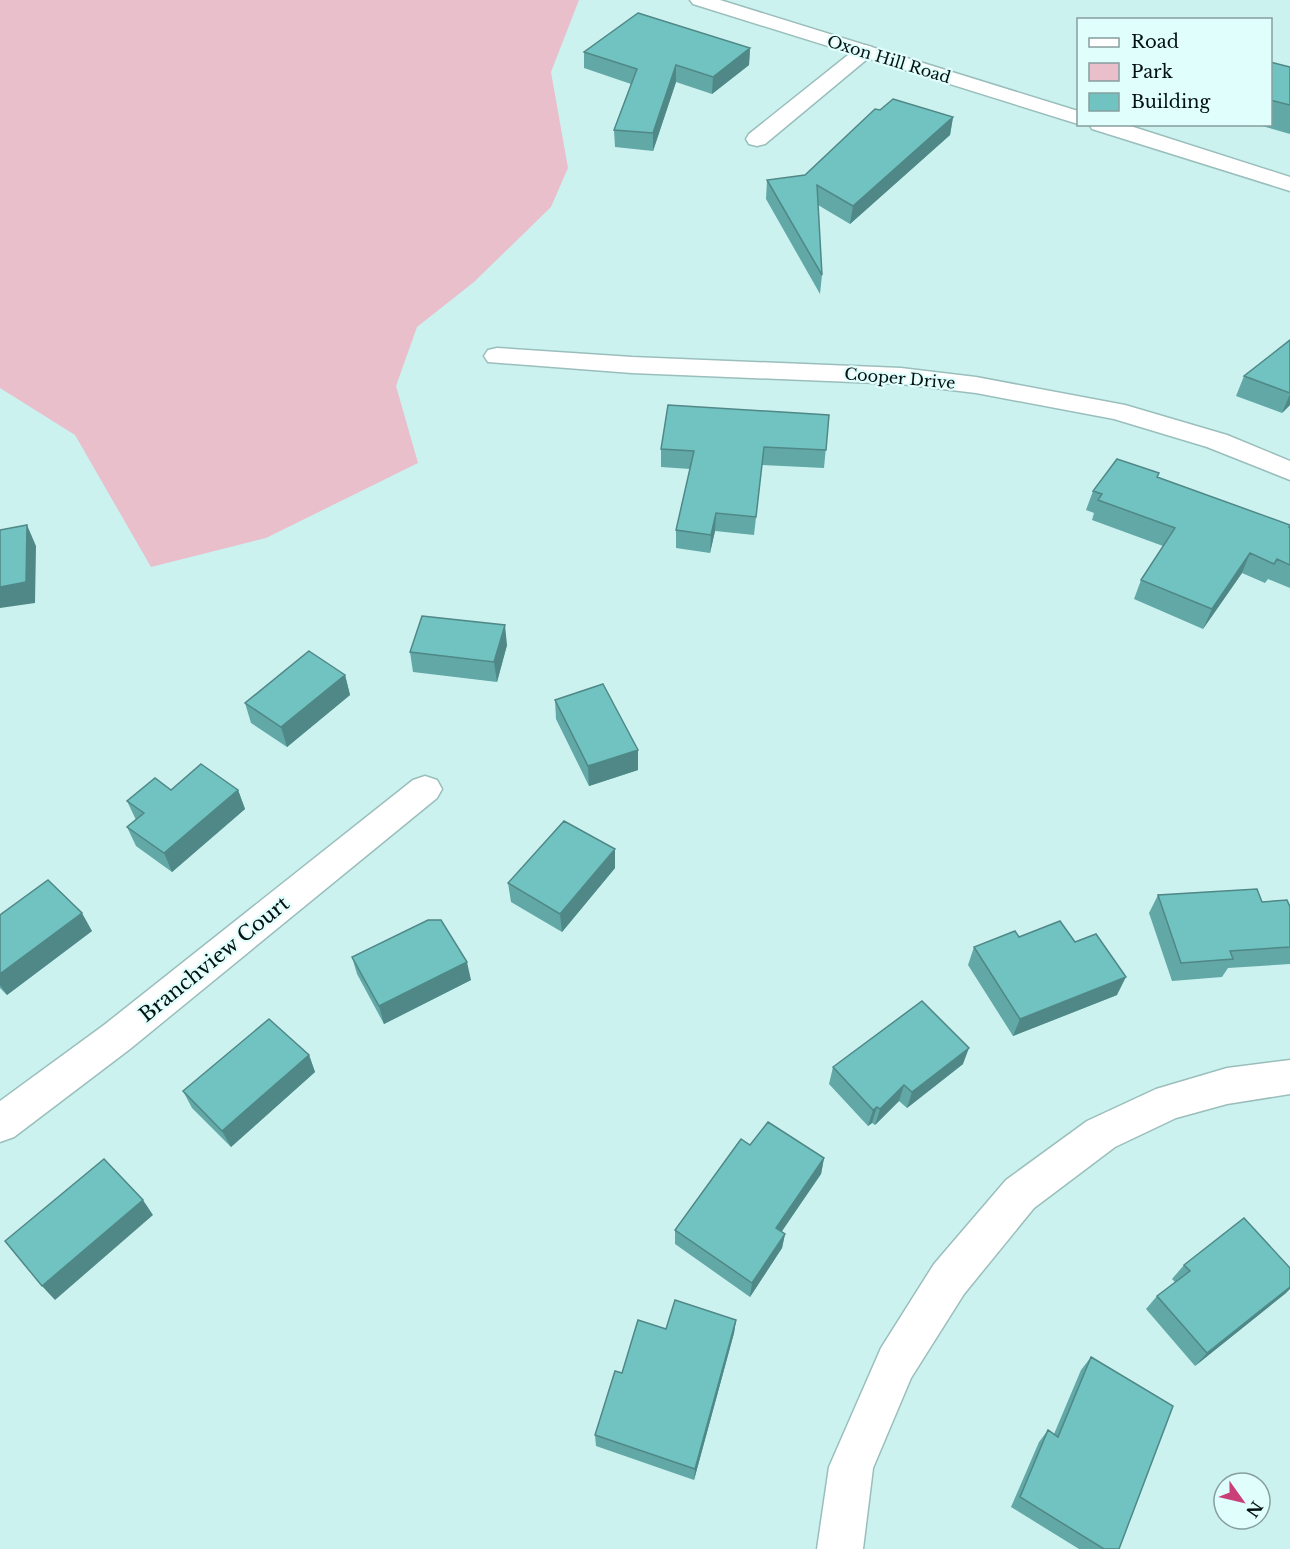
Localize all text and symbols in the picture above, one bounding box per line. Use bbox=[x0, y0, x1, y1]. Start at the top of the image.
legend bbox=[1077, 18, 1272, 126]
street label: Oxon Hill Road bbox=[825, 31, 953, 87]
text: Road bbox=[1131, 31, 1179, 53]
text: Park bbox=[1131, 61, 1173, 83]
text: Building bbox=[1131, 91, 1210, 113]
street label: Cooper Drive bbox=[844, 363, 956, 393]
street label: Branchview Court bbox=[134, 891, 294, 1027]
north arrow bbox=[1212, 1471, 1272, 1531]
text: N bbox=[1242, 1498, 1267, 1521]

